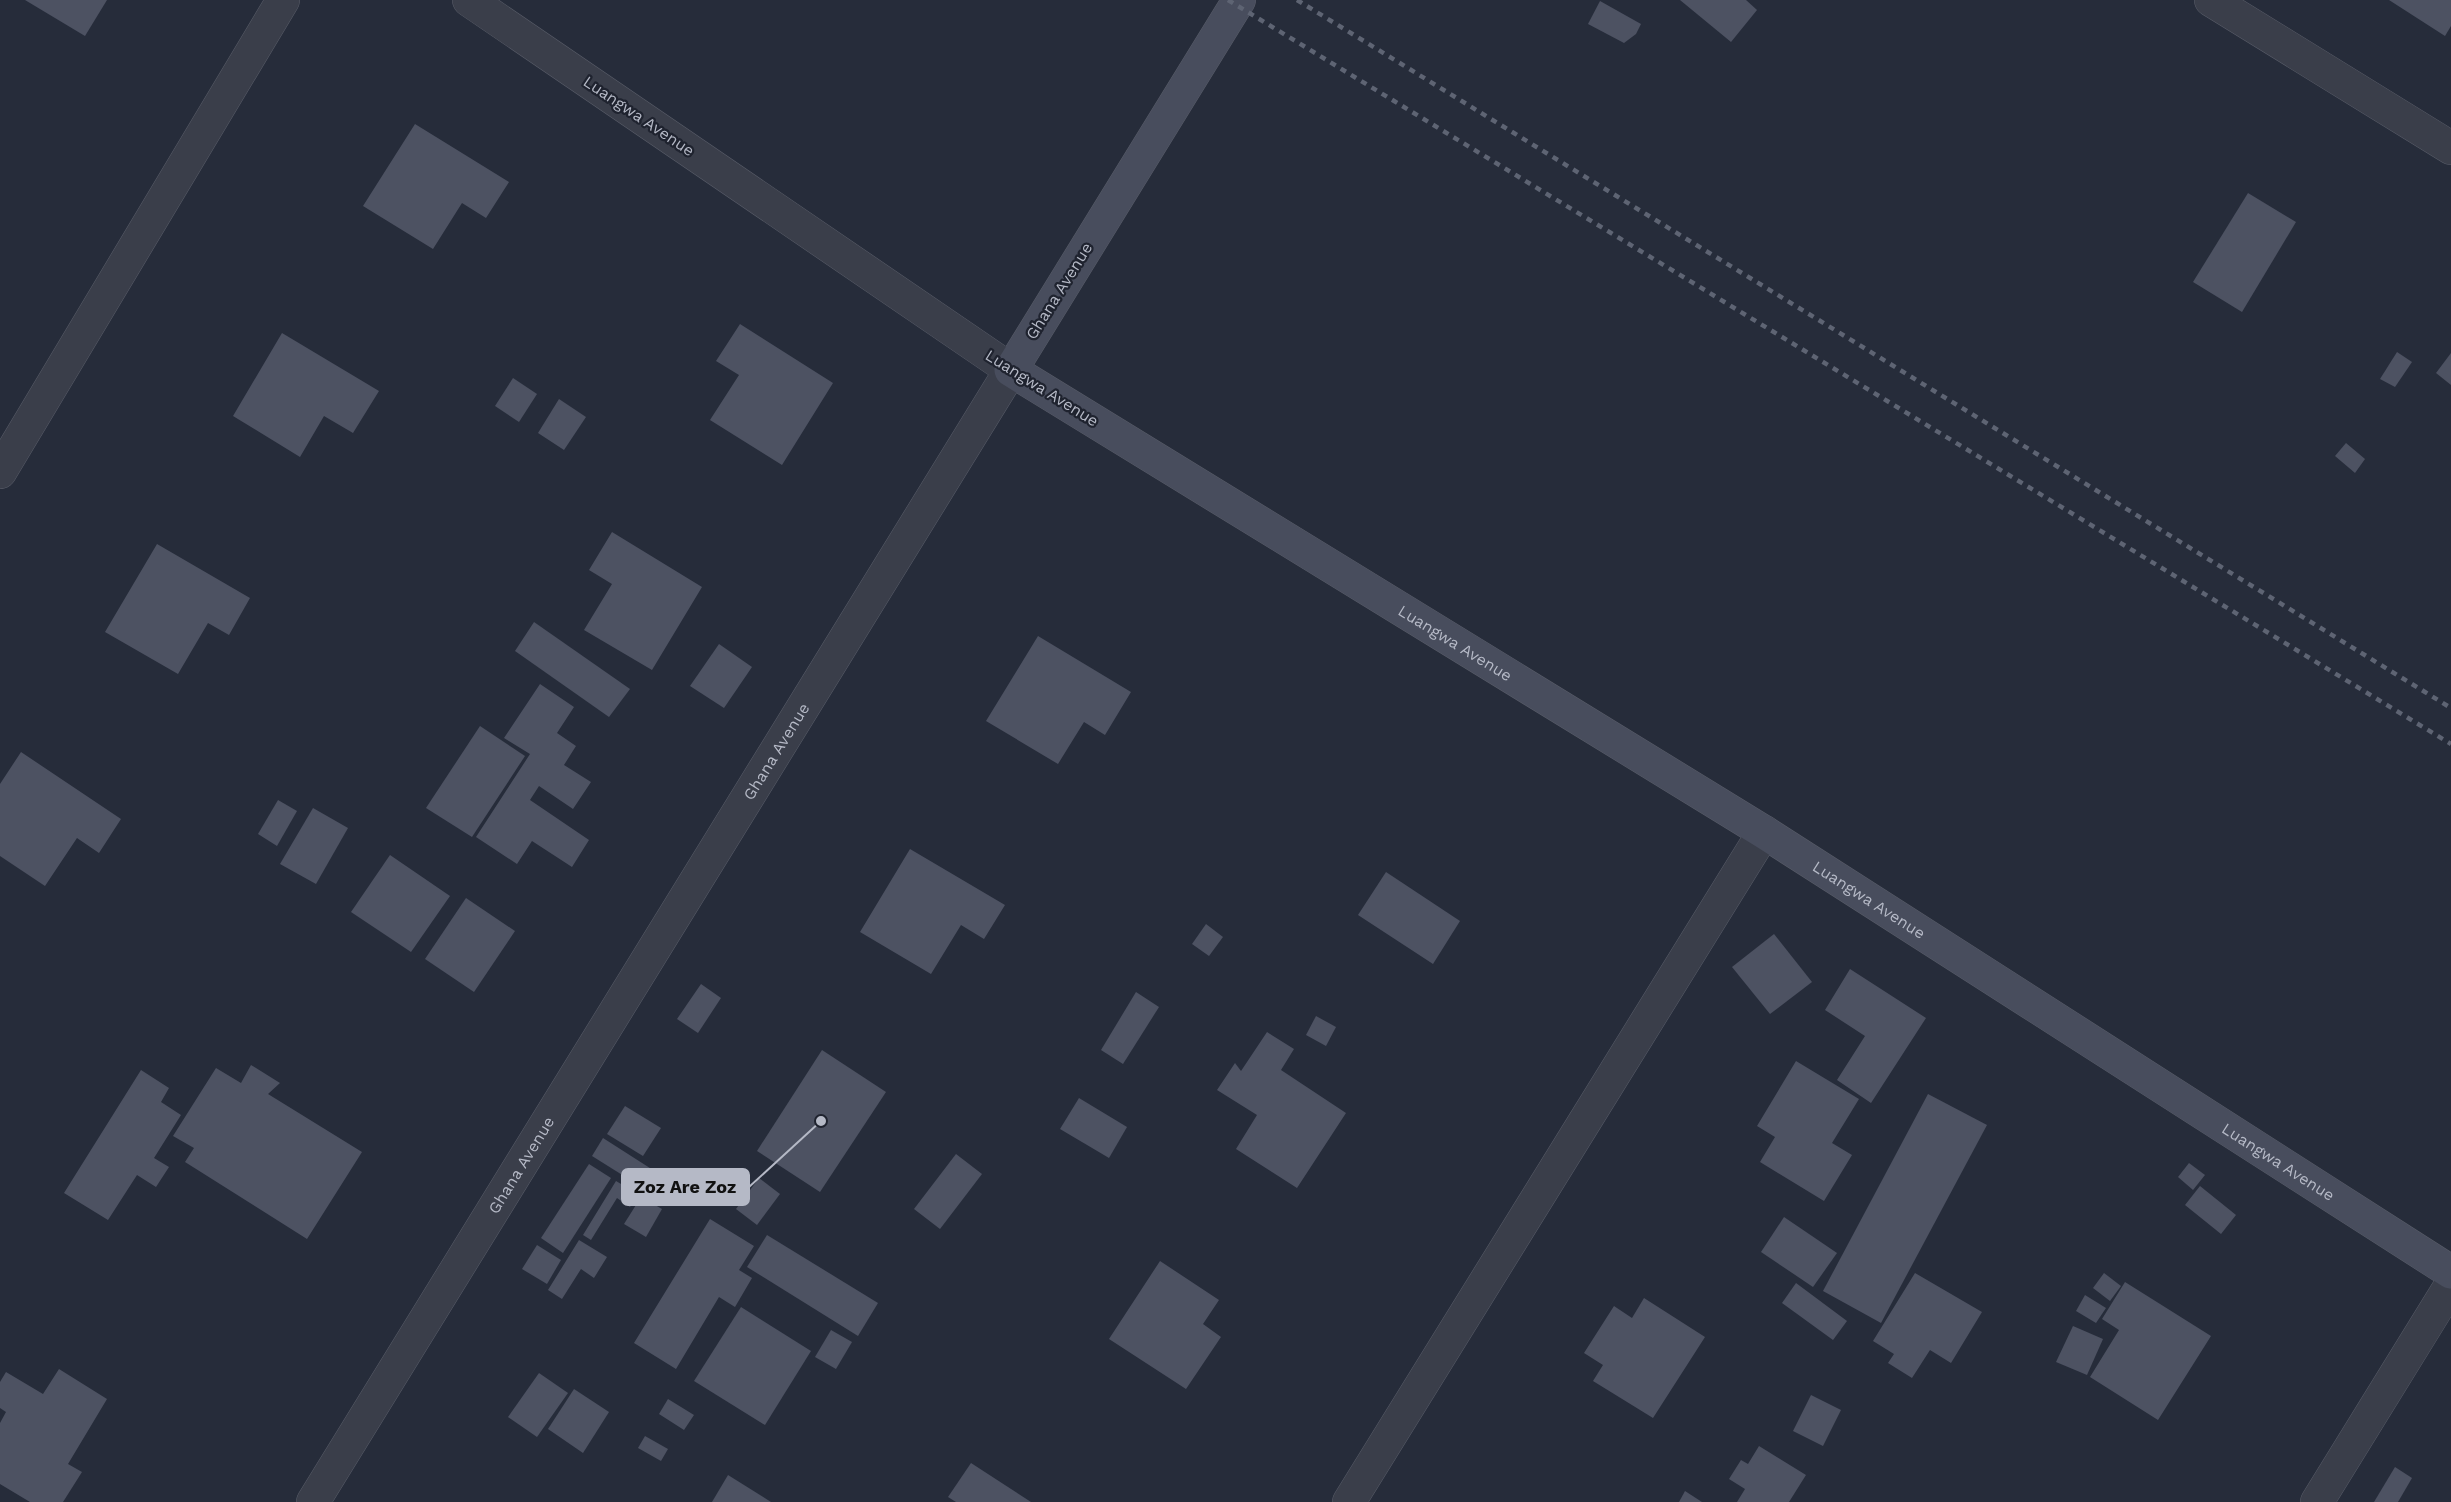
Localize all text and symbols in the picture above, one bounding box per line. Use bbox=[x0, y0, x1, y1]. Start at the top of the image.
street label: Luangwa Avenue bbox=[580, 72, 698, 160]
street label: Ghana Avenue bbox=[1022, 239, 1096, 343]
street label: Luangwa Avenue bbox=[982, 346, 1102, 430]
street label: Luangwa Avenue bbox=[1395, 601, 1516, 685]
street label: Ghana Avenue bbox=[739, 699, 813, 803]
street label: Luangwa Avenue bbox=[1809, 856, 1929, 942]
street label: Ghana Avenue bbox=[484, 1113, 558, 1217]
street label: Luangwa Avenue bbox=[2219, 1118, 2338, 1205]
callout: Zoz Are Zoz bbox=[622, 1169, 749, 1205]
text: Zoz Are Zoz bbox=[634, 1176, 736, 1197]

